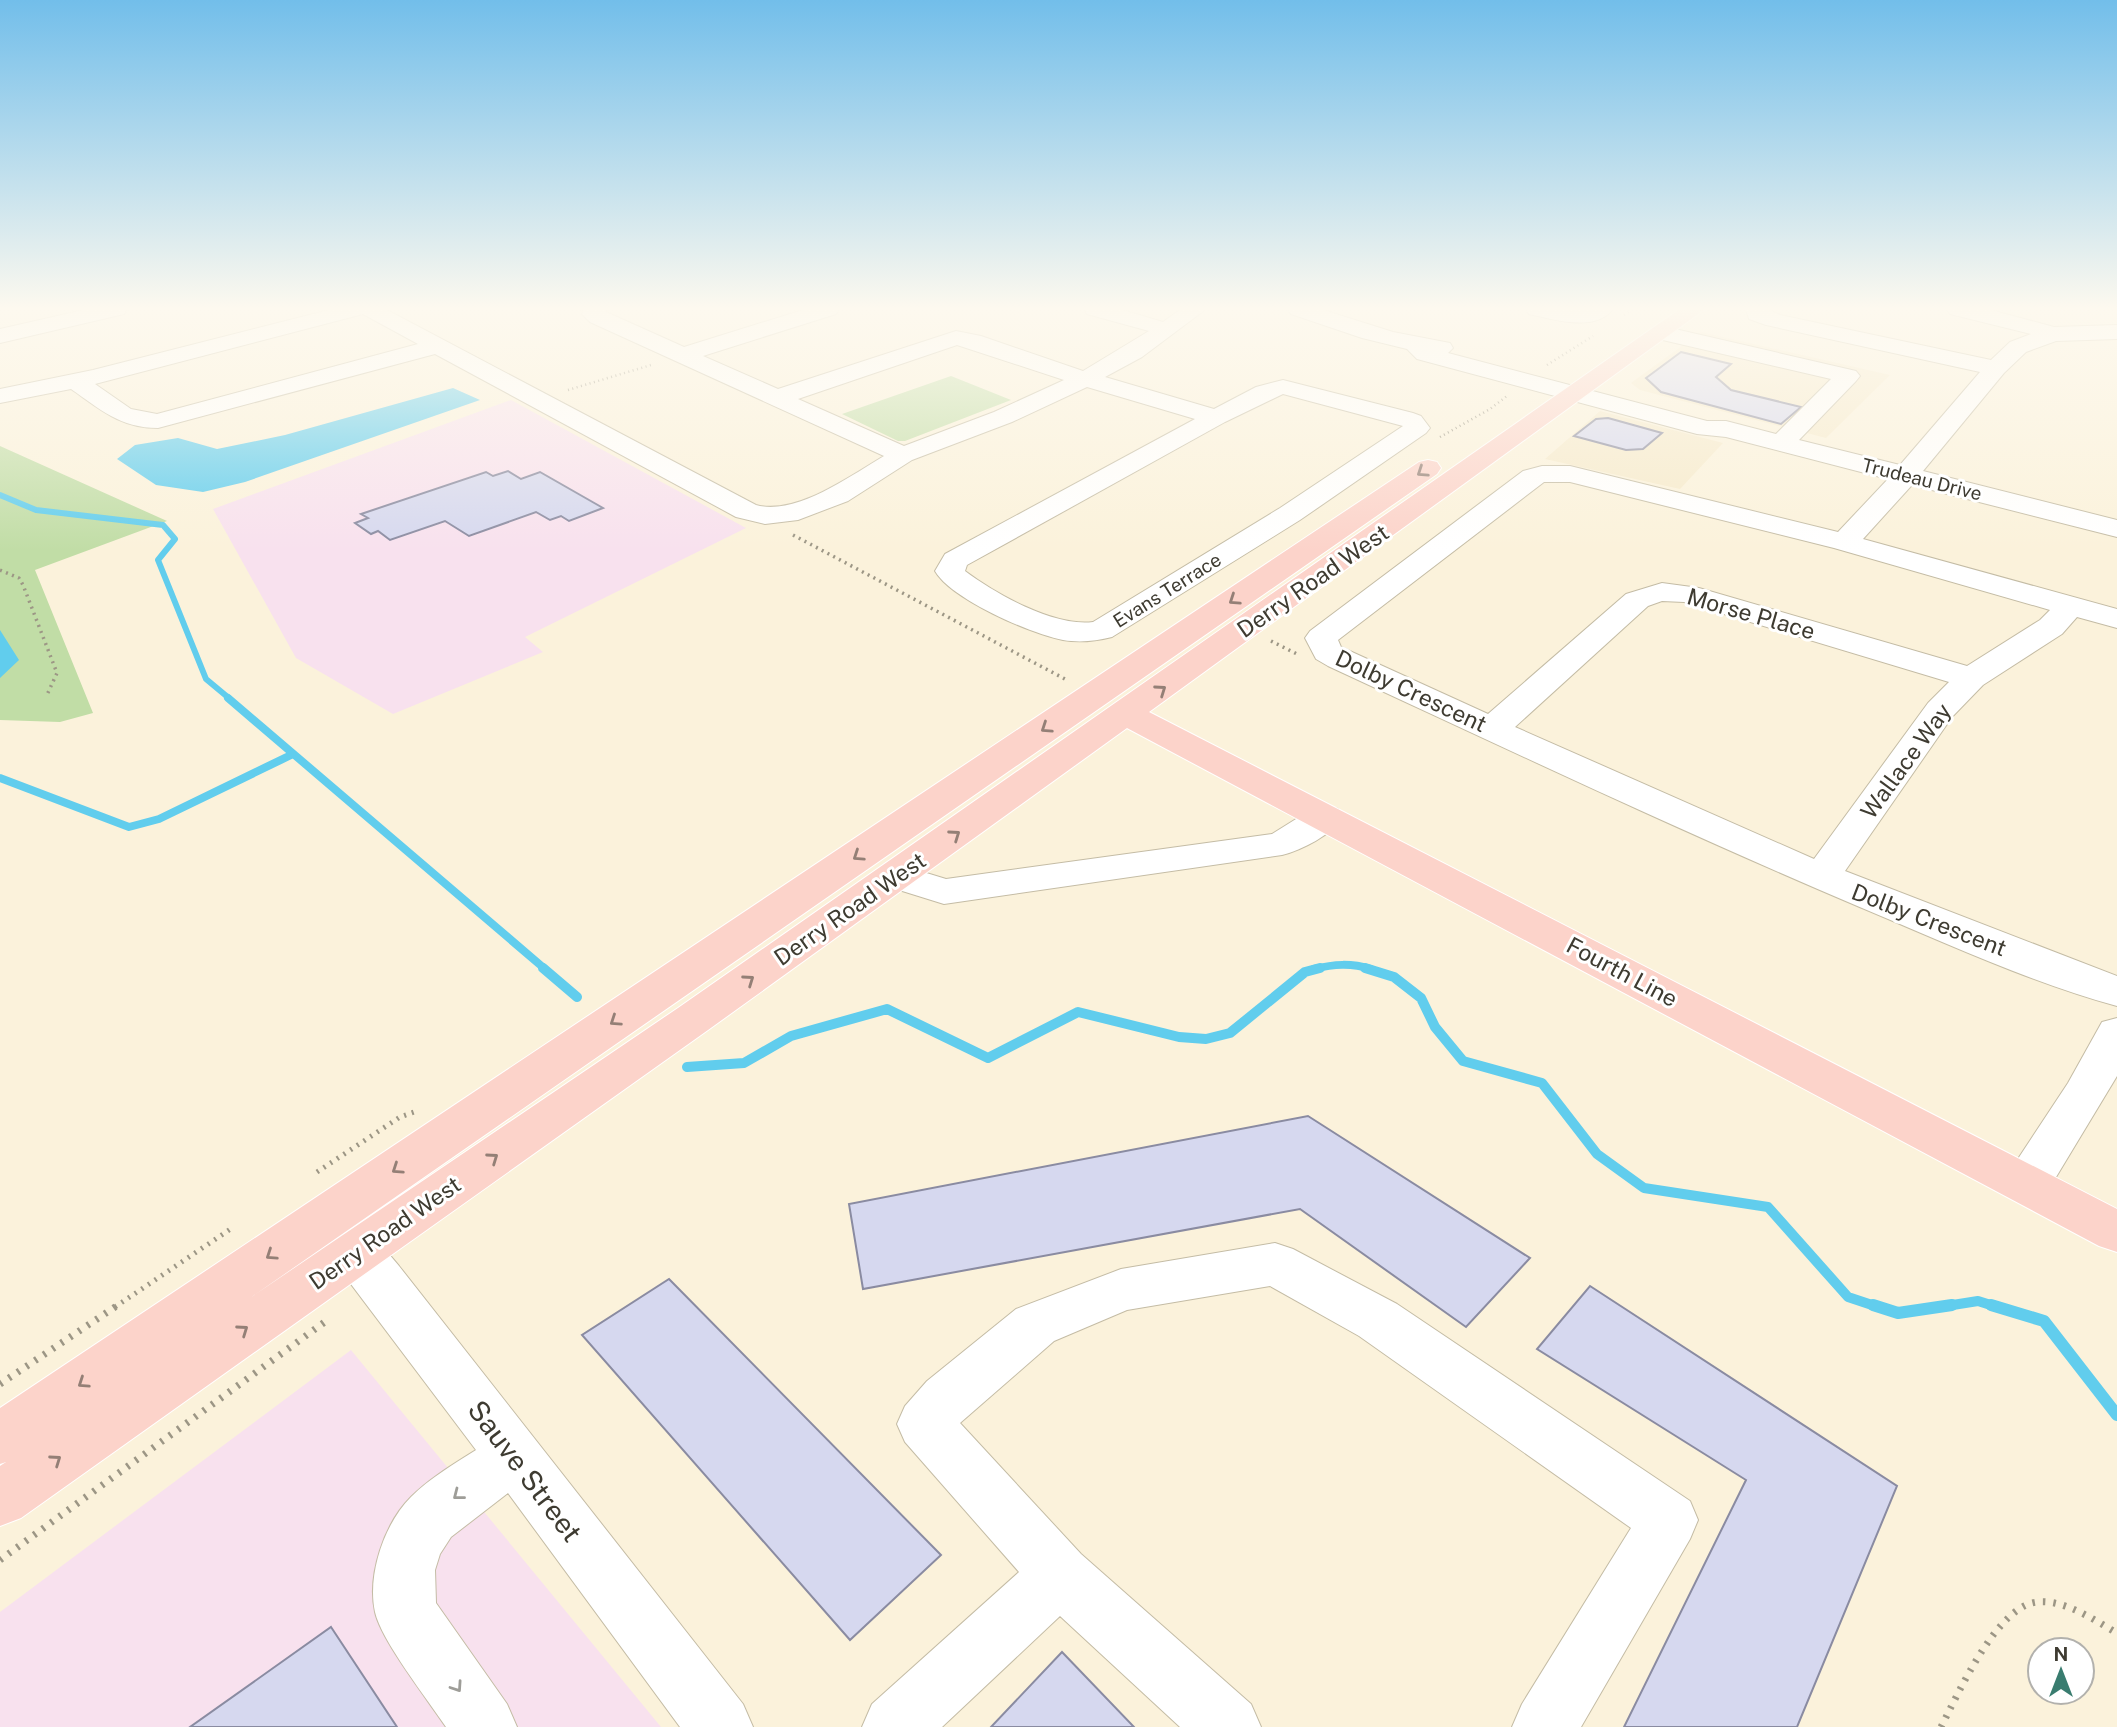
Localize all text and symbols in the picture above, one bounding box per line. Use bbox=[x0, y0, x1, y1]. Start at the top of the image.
street label: Trudeau Drive bbox=[1860, 453, 1984, 505]
one-way arrow bbox=[1417, 464, 1430, 476]
street label: Derry Road West bbox=[1232, 518, 1394, 643]
street label: Evans Terrace bbox=[1109, 548, 1225, 632]
street label: Morse Place bbox=[1684, 582, 1818, 645]
one-way arrow bbox=[1229, 592, 1242, 604]
street label: Dolby Crescent bbox=[1331, 644, 1491, 737]
one-way arrow bbox=[1153, 686, 1166, 698]
street label: Wallace Way bbox=[1855, 698, 1956, 824]
one-way arrow bbox=[1041, 720, 1054, 732]
one-way arrow bbox=[947, 831, 960, 843]
street label: Derry Road West bbox=[769, 846, 931, 971]
one-way arrow bbox=[853, 848, 866, 861]
street label: Dolby Crescent bbox=[1848, 878, 2010, 961]
street label: Fourth Line bbox=[1562, 931, 1682, 1012]
one-way arrow bbox=[741, 976, 754, 988]
one-way arrow bbox=[610, 1013, 623, 1026]
one-way arrow bbox=[485, 1154, 498, 1166]
one-way arrow bbox=[392, 1161, 405, 1173]
street label: Derry Road West bbox=[304, 1170, 466, 1295]
one-way arrow bbox=[266, 1247, 279, 1259]
one-way arrow bbox=[235, 1326, 248, 1339]
one-way arrow bbox=[78, 1374, 91, 1387]
street label: Sauve Street bbox=[462, 1393, 589, 1548]
one-way arrow bbox=[48, 1456, 61, 1468]
one-way arrow bbox=[453, 1486, 465, 1499]
north arrow bbox=[2026, 1636, 2096, 1706]
text: N bbox=[2054, 1643, 2068, 1665]
one-way arrow bbox=[449, 1680, 462, 1693]

